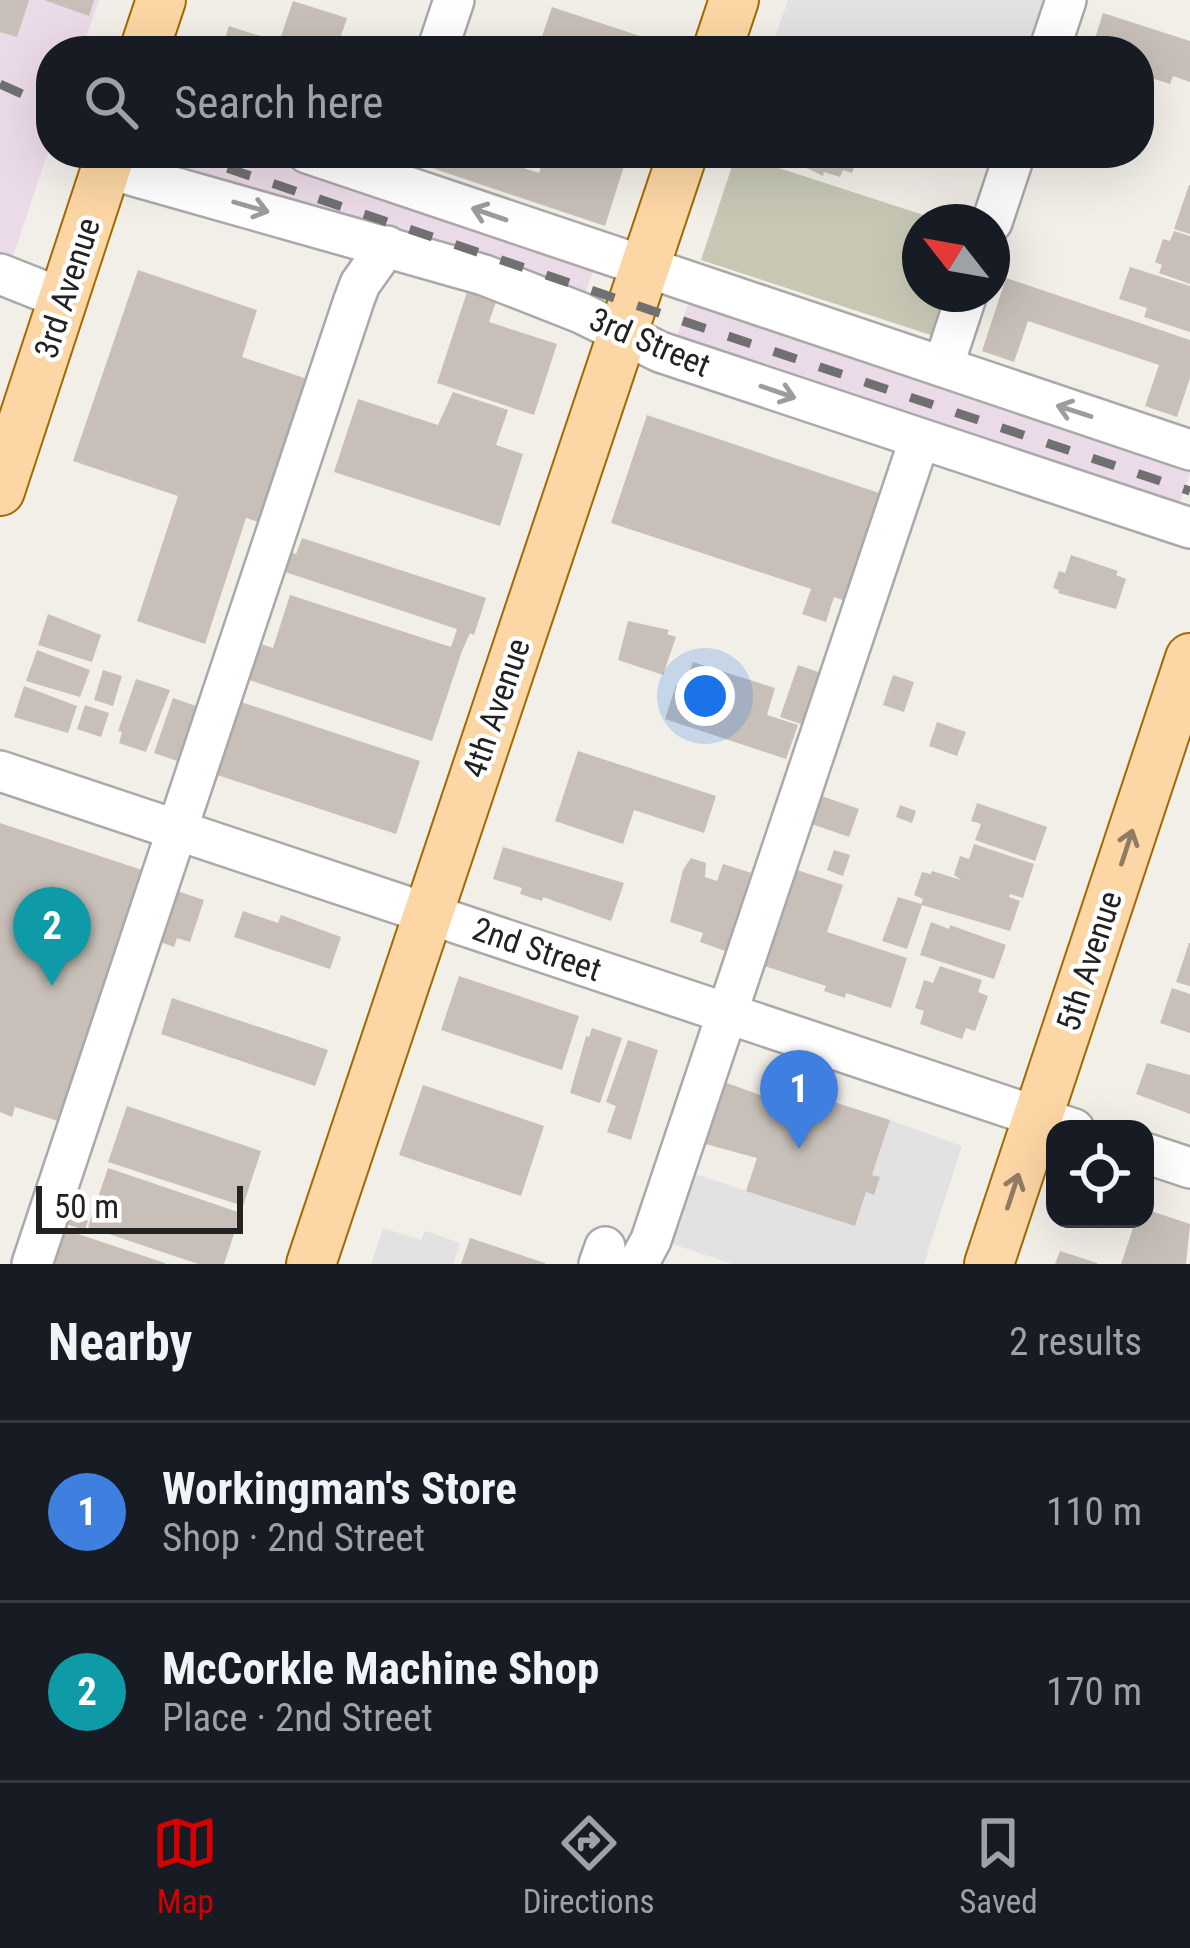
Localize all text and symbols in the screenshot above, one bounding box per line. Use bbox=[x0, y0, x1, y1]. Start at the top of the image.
search box bbox=[36, 36, 1154, 168]
icon: search bbox=[78, 69, 144, 135]
text: Search here bbox=[174, 76, 383, 129]
one-way arrow bbox=[231, 198, 269, 220]
one-way arrow bbox=[471, 202, 508, 223]
north arrow bbox=[902, 204, 1010, 312]
street label: 3rd Avenue bbox=[26, 213, 108, 363]
street label: 3rd Street bbox=[584, 299, 716, 385]
one-way arrow bbox=[758, 383, 796, 405]
one-way arrow bbox=[1056, 399, 1093, 420]
street label: 4th Avenue bbox=[454, 633, 538, 783]
your location bbox=[675, 666, 735, 726]
one-way arrow bbox=[1118, 829, 1140, 867]
street label: 5th Avenue bbox=[1048, 886, 1130, 1036]
pin: 2 bbox=[13, 887, 91, 986]
street label: 2nd Street bbox=[468, 909, 606, 989]
pin: 1 bbox=[760, 1050, 838, 1149]
map controls bbox=[1046, 1120, 1154, 1228]
button: locate bbox=[1046, 1120, 1154, 1228]
one-way arrow bbox=[1004, 1173, 1026, 1211]
scale bar bbox=[36, 1180, 243, 1233]
text: 50 m bbox=[54, 1187, 119, 1226]
text: Nearby bbox=[48, 1313, 192, 1372]
text: 2 results bbox=[1009, 1319, 1142, 1365]
text: Workingman's Store bbox=[162, 1462, 517, 1515]
text: 1 bbox=[77, 1489, 97, 1535]
text: 110 m bbox=[1046, 1489, 1142, 1535]
text: Shop · 2nd Street bbox=[162, 1515, 425, 1561]
text: McCorkle Machine Shop bbox=[162, 1642, 599, 1695]
text: 2 bbox=[77, 1669, 97, 1715]
text: 170 m bbox=[1046, 1669, 1142, 1715]
text: Place · 2nd Street bbox=[162, 1695, 433, 1741]
tab: Map bbox=[152, 1810, 218, 1921]
tab: Directions bbox=[523, 1810, 655, 1921]
tab: Saved bbox=[959, 1810, 1038, 1921]

